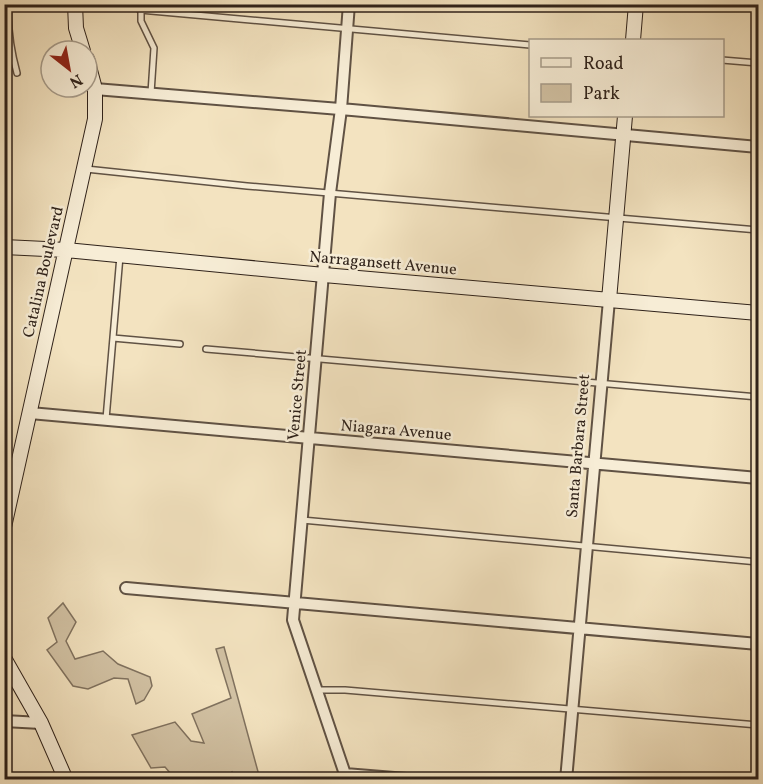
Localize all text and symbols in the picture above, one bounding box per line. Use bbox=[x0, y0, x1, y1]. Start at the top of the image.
north arrow bbox=[39, 39, 99, 99]
legend bbox=[529, 39, 724, 117]
text: Road bbox=[583, 52, 624, 77]
text: N bbox=[65, 68, 86, 93]
text: Park bbox=[583, 82, 620, 107]
street label: Catalina Boulevard bbox=[18, 204, 70, 340]
street label: Narragansett Avenue bbox=[308, 247, 458, 281]
street label: Venice Street bbox=[283, 348, 313, 441]
street label: Santa Barbara Street bbox=[562, 373, 596, 519]
street label: Niagara Avenue bbox=[340, 415, 452, 447]

